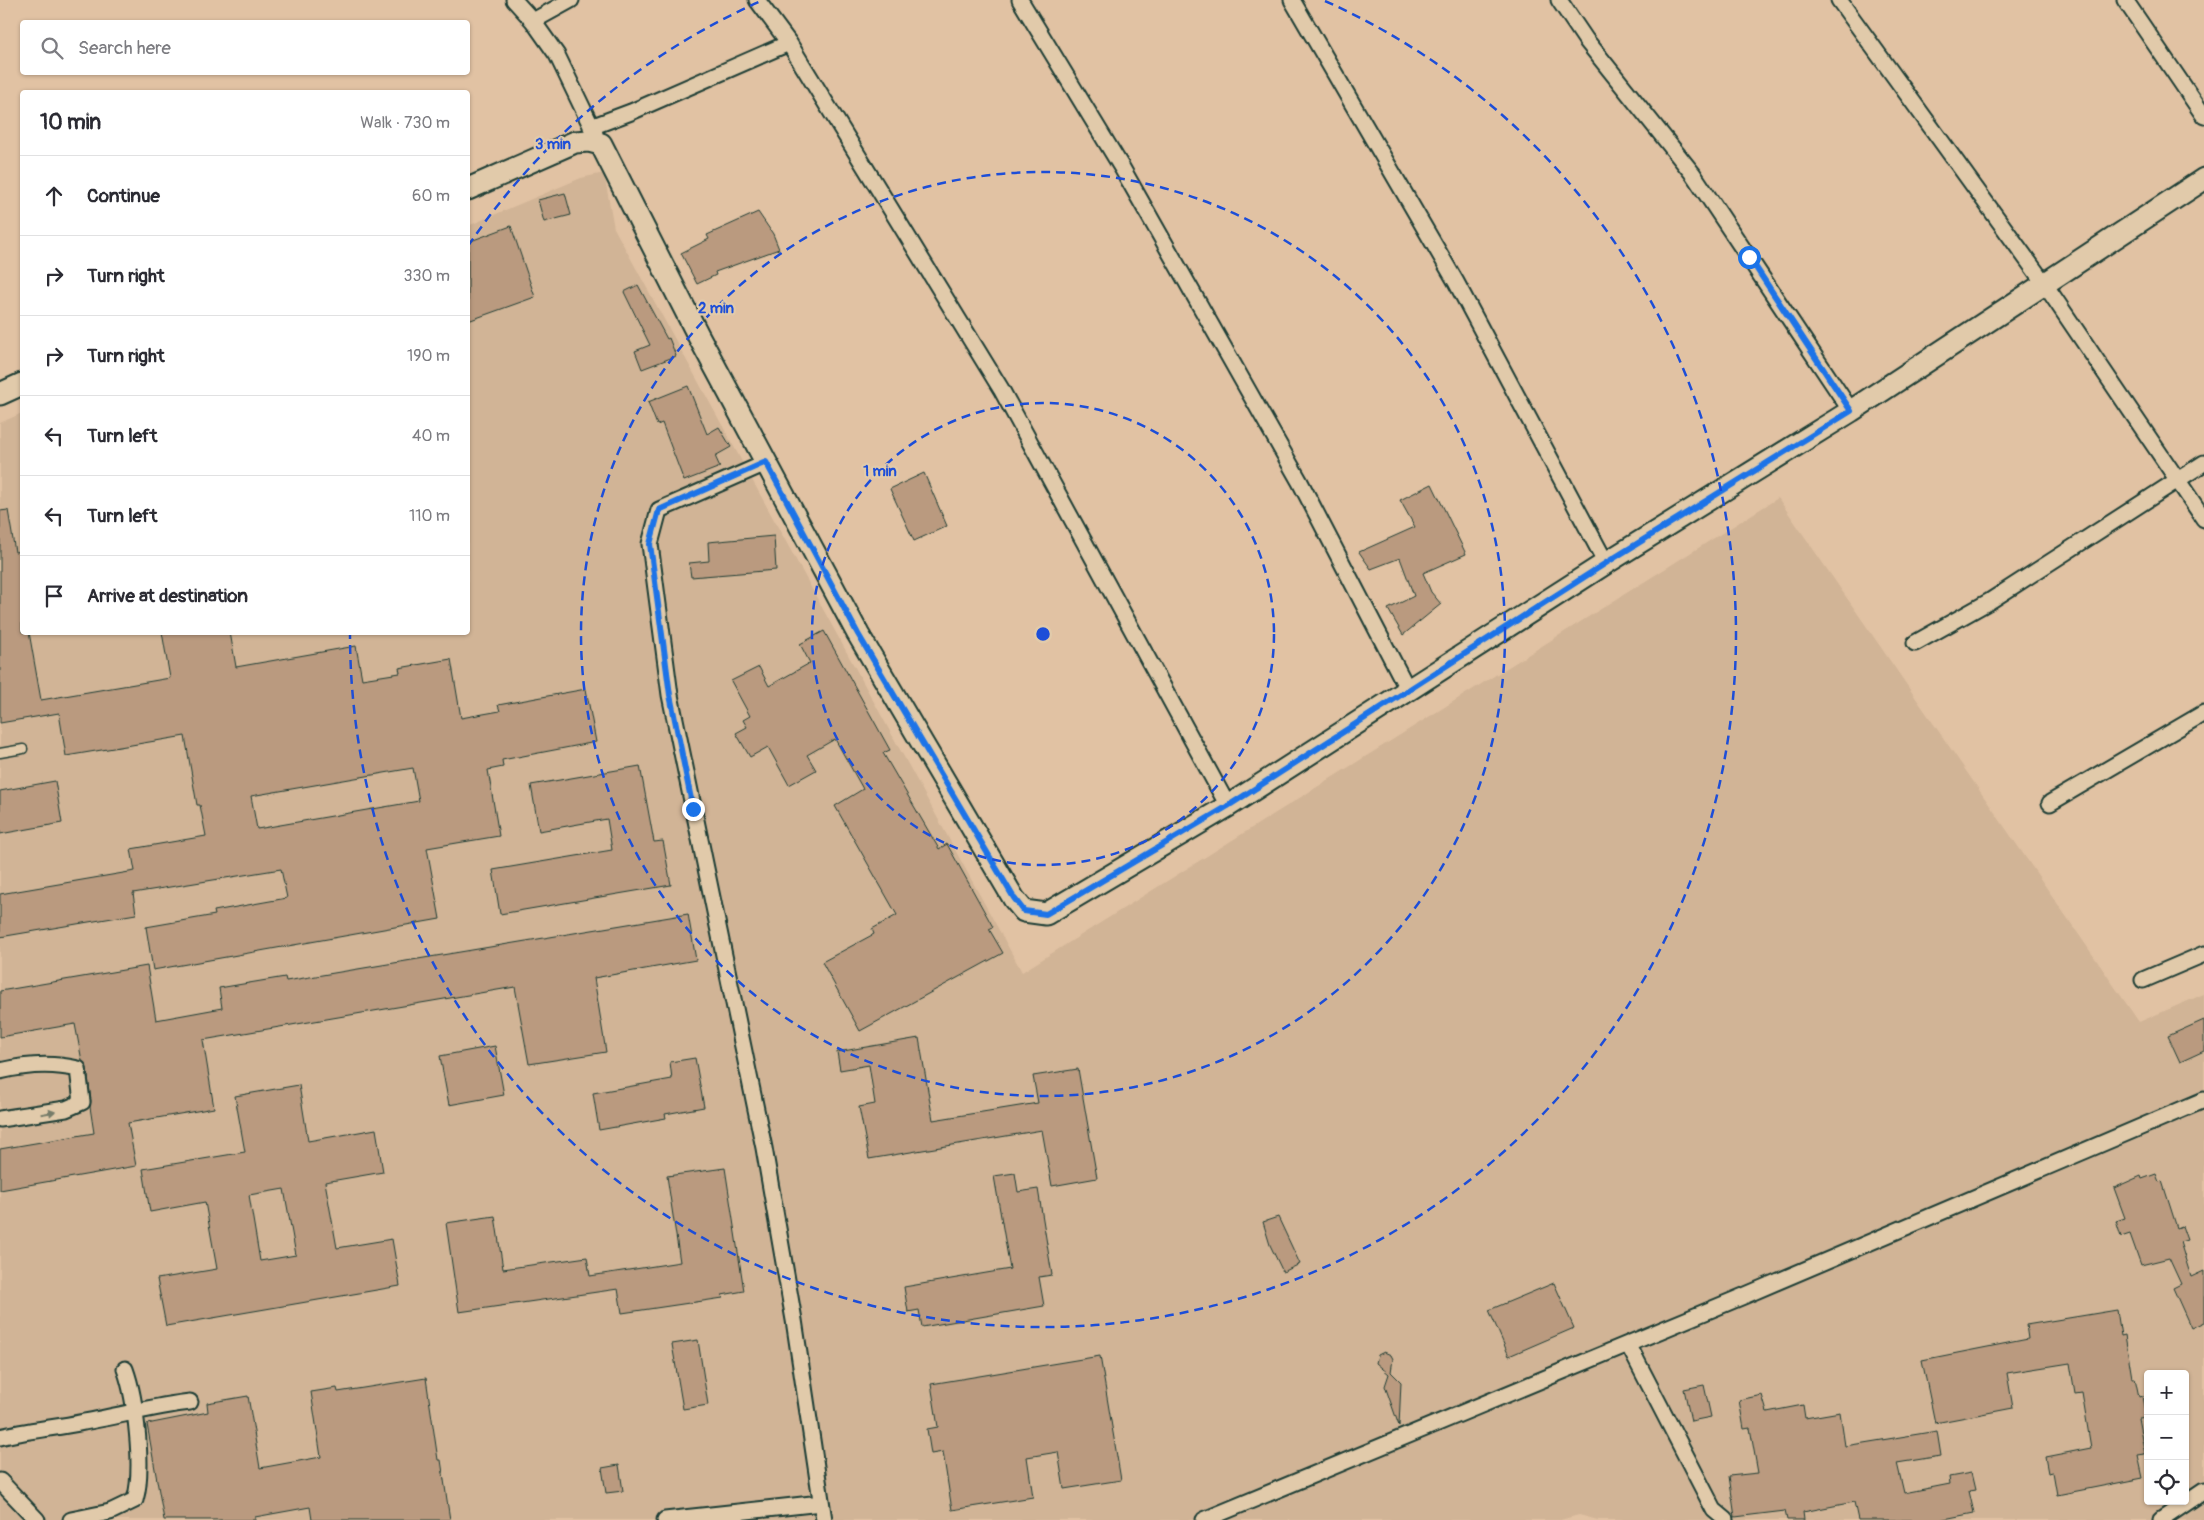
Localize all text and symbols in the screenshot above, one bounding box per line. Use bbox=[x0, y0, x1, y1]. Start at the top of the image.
search box bbox=[20, 20, 470, 75]
icon: search bbox=[38, 34, 66, 62]
text: Search here bbox=[78, 36, 171, 60]
text: 10 min bbox=[40, 109, 101, 136]
text: Walk · 730 m bbox=[360, 113, 450, 133]
text: 3 min bbox=[535, 135, 571, 154]
icon: ahead bbox=[40, 182, 68, 210]
text: Continue bbox=[87, 184, 160, 208]
text: 60 m bbox=[412, 186, 450, 206]
route start bbox=[1738, 246, 1761, 269]
icon: right bbox=[40, 262, 68, 290]
text: Turn right bbox=[87, 264, 165, 288]
text: 330 m bbox=[404, 266, 450, 286]
text: 2 min bbox=[698, 299, 734, 318]
icon: right bbox=[40, 342, 68, 370]
text: Turn right bbox=[87, 344, 165, 368]
text: 190 m bbox=[407, 346, 450, 366]
icon: left bbox=[40, 422, 68, 450]
text: Turn left bbox=[87, 424, 157, 448]
text: 40 m bbox=[412, 426, 450, 446]
text: 1 min bbox=[863, 462, 897, 481]
icon: left bbox=[40, 502, 68, 530]
text: Turn left bbox=[87, 504, 157, 528]
text: 110 m bbox=[409, 506, 450, 526]
icon: arrive bbox=[40, 582, 68, 610]
text: Arrive at destination bbox=[87, 584, 248, 608]
centre of rings bbox=[1034, 625, 1052, 643]
route end bbox=[682, 798, 705, 821]
one-way arrow bbox=[41, 1108, 57, 1116]
map controls bbox=[2144, 1370, 2189, 1505]
button: + bbox=[2144, 1370, 2189, 1415]
button: − bbox=[2144, 1415, 2189, 1460]
button: locate bbox=[2144, 1460, 2189, 1505]

